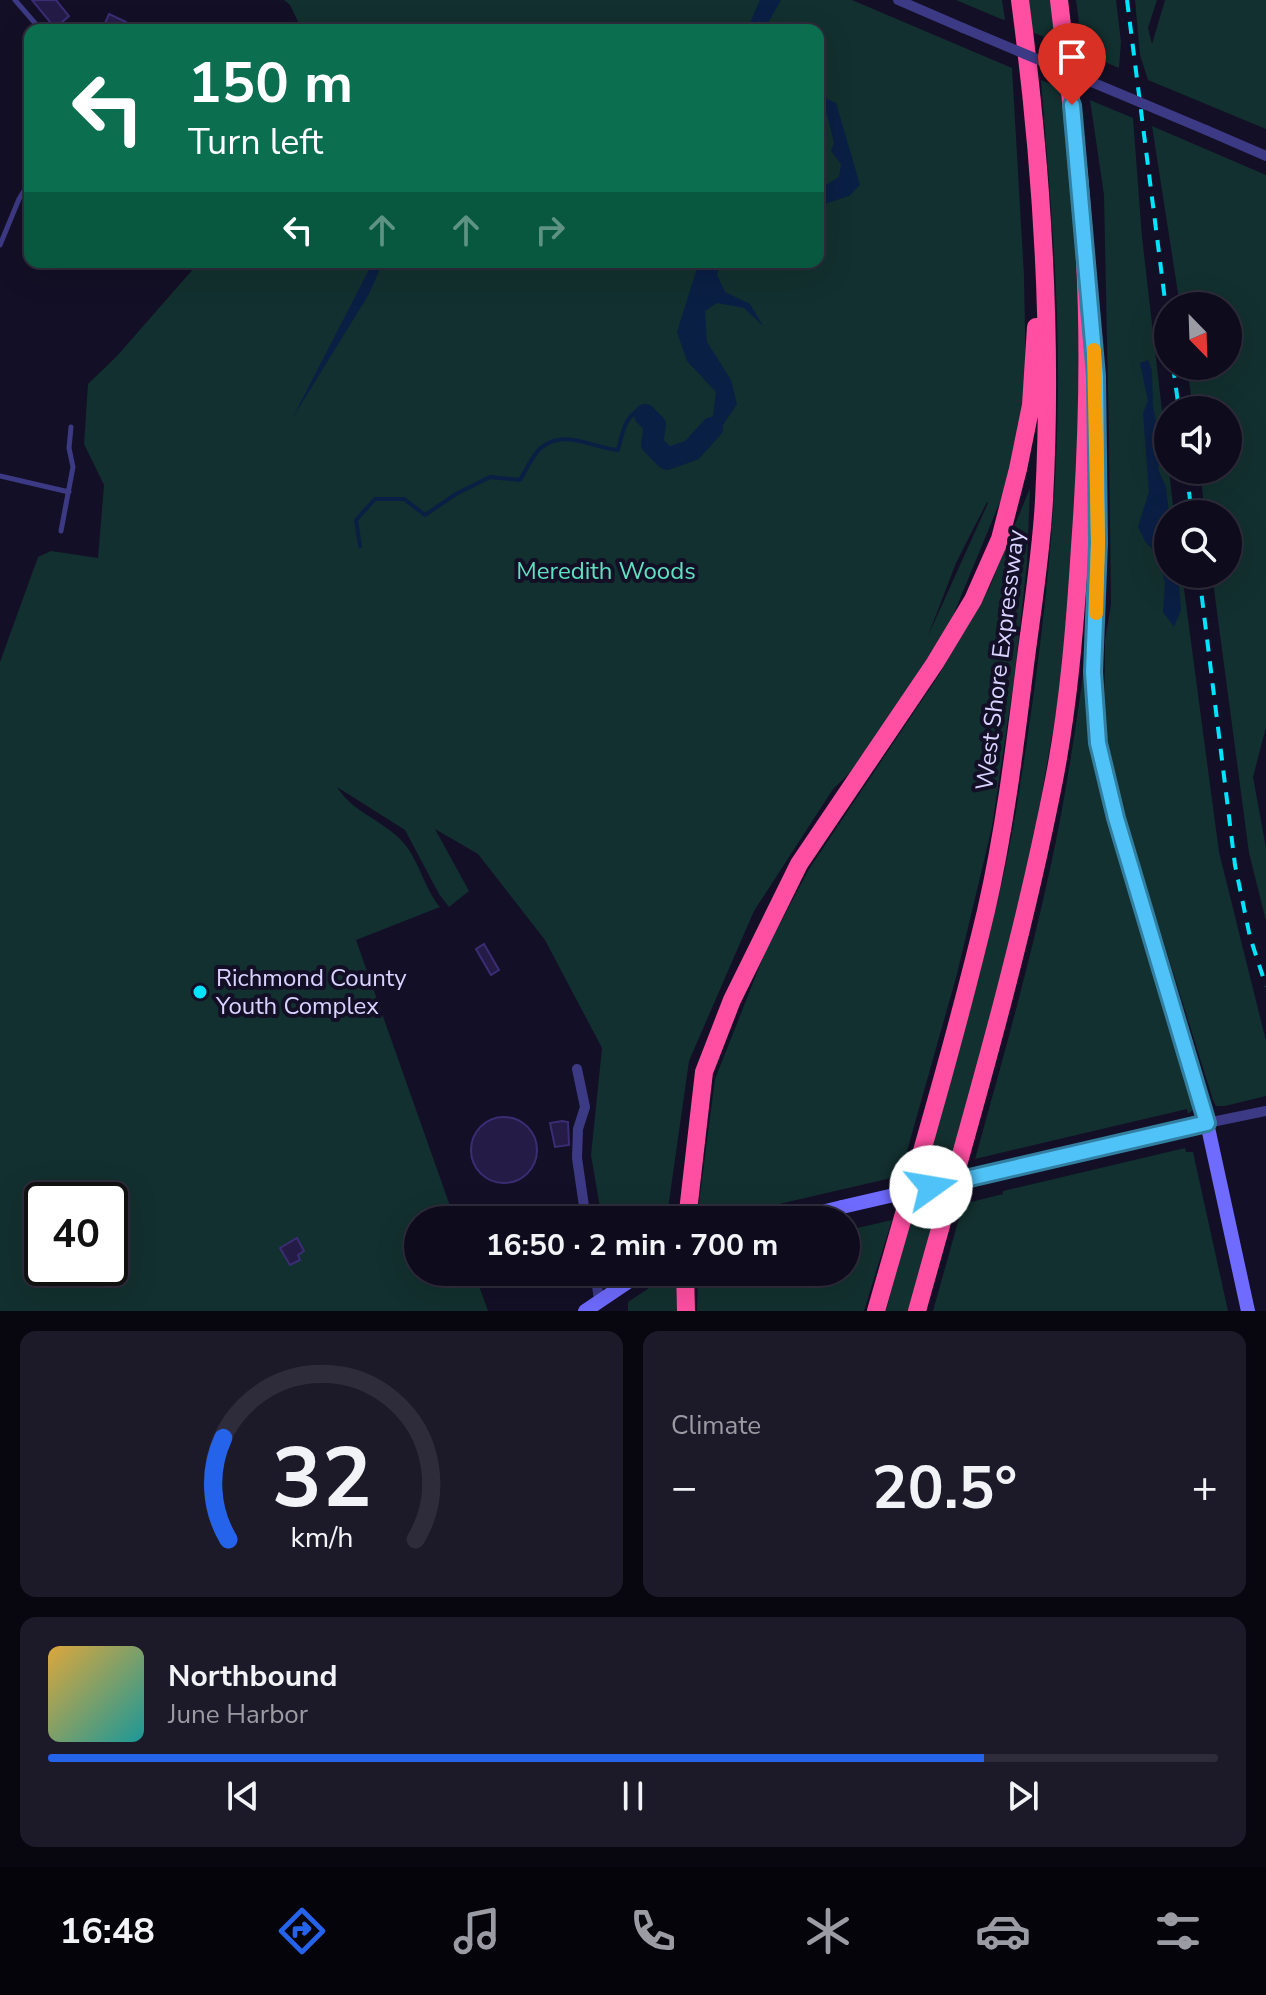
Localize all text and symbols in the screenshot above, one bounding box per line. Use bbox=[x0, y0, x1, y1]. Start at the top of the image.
pin bbox=[1038, 23, 1106, 105]
icon: arrive bbox=[1050, 35, 1094, 79]
text: 150 m bbox=[188, 45, 353, 122]
icon: left bbox=[56, 56, 160, 160]
text: Turn left bbox=[188, 118, 323, 167]
icon: left bbox=[276, 208, 320, 252]
icon: ahead bbox=[360, 208, 404, 252]
icon: ahead bbox=[444, 208, 488, 252]
icon: right bbox=[528, 208, 572, 252]
north arrow bbox=[1154, 292, 1242, 380]
map controls bbox=[1154, 292, 1242, 588]
button: sound bbox=[1154, 396, 1242, 484]
button: search bbox=[1154, 500, 1242, 588]
street label: West Shore Expressway bbox=[968, 527, 1032, 792]
park label: Meredith Woods bbox=[516, 555, 696, 587]
place label: Richmond County Youth Complex bbox=[215, 962, 407, 1022]
marker: Richmond County Youth Complex bbox=[191, 983, 209, 1001]
position arrow bbox=[889, 1145, 973, 1229]
speed limit sign: 40 bbox=[24, 1182, 128, 1286]
text: 16:50 · 2 min · 700 m bbox=[486, 1225, 778, 1266]
text: Climate bbox=[671, 1408, 761, 1443]
text: 32 bbox=[272, 1422, 371, 1535]
text: 20.5° bbox=[872, 1447, 1017, 1529]
text: − bbox=[671, 1458, 697, 1518]
text: + bbox=[1192, 1458, 1218, 1518]
text: km/h bbox=[290, 1518, 353, 1557]
text: Northbound bbox=[168, 1656, 338, 1697]
text: June Harbor bbox=[168, 1697, 308, 1732]
icon: previous bbox=[221, 1774, 265, 1818]
icon: pause bbox=[611, 1774, 655, 1818]
icon: next bbox=[1001, 1774, 1045, 1818]
icon: directions bbox=[274, 1903, 330, 1959]
icon: music bbox=[449, 1903, 505, 1959]
icon: phone bbox=[625, 1903, 681, 1959]
icon: climate bbox=[800, 1903, 856, 1959]
icon: car bbox=[975, 1903, 1031, 1959]
icon: filters bbox=[1150, 1903, 1206, 1959]
text: 16:48 bbox=[60, 1907, 155, 1956]

